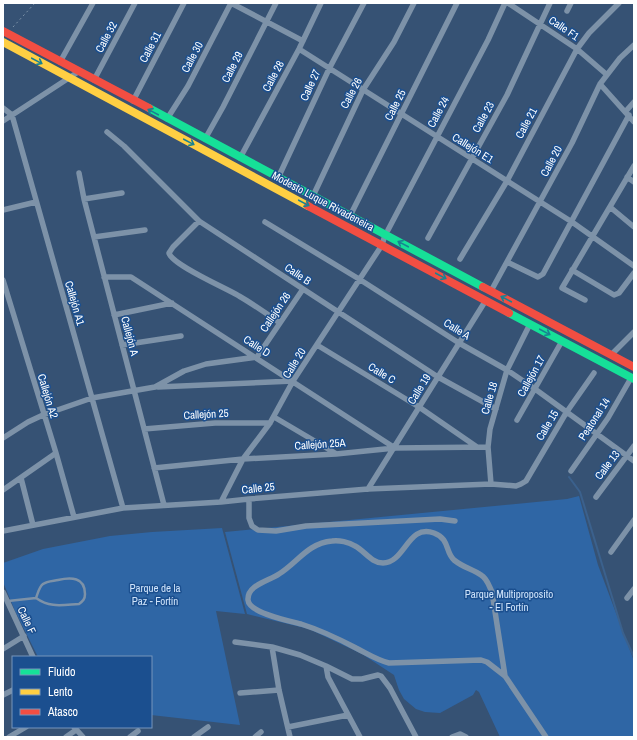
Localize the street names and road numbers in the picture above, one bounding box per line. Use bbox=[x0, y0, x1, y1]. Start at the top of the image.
street label: Calle F1 bbox=[546, 13, 582, 43]
street label: Calle 32 bbox=[92, 19, 120, 55]
street label: Calle 31 bbox=[136, 29, 164, 65]
street label: Calle 30 bbox=[178, 39, 206, 75]
street label: Calle 29 bbox=[218, 49, 246, 85]
street label: Calle 28 bbox=[259, 58, 287, 94]
street label: Calle 27 bbox=[297, 67, 323, 103]
street label: Calle 26 bbox=[337, 75, 365, 111]
street label: Calle 25 bbox=[381, 87, 409, 123]
street label: Calle 24 bbox=[424, 94, 452, 130]
street label: Calle 23 bbox=[469, 99, 497, 135]
street label: Calle 21 bbox=[512, 105, 540, 141]
street label: Callejón E1 bbox=[450, 130, 496, 166]
street label: Calle 20 bbox=[537, 143, 565, 179]
street label: Modesto Luque Rivadeneira bbox=[269, 168, 377, 234]
street label: Calle B bbox=[282, 260, 314, 288]
street label: Callejón A1 bbox=[62, 279, 88, 327]
street label: Callejón 26 bbox=[257, 289, 293, 335]
street label: Callejón A bbox=[118, 315, 142, 358]
street label: Calle A bbox=[441, 315, 474, 343]
street label: Calle D bbox=[241, 332, 273, 360]
street label: Calle 20 bbox=[279, 345, 309, 381]
street label: Callejón 17 bbox=[514, 353, 548, 399]
street label: Calle C bbox=[366, 359, 399, 387]
street label: Calle 19 bbox=[404, 371, 434, 407]
street label: Callejón A2 bbox=[35, 372, 61, 420]
street label: Calle 18 bbox=[478, 380, 500, 416]
street label: Peatonal 14 bbox=[575, 395, 613, 443]
street label: Callejón 25 bbox=[183, 406, 229, 422]
street label: Calle 15 bbox=[532, 407, 562, 443]
street label: Callejón 25A bbox=[294, 435, 347, 453]
street label: Calle 13 bbox=[591, 448, 623, 482]
street label: Calle 25 bbox=[241, 479, 275, 497]
street label: Calle F bbox=[15, 604, 40, 636]

